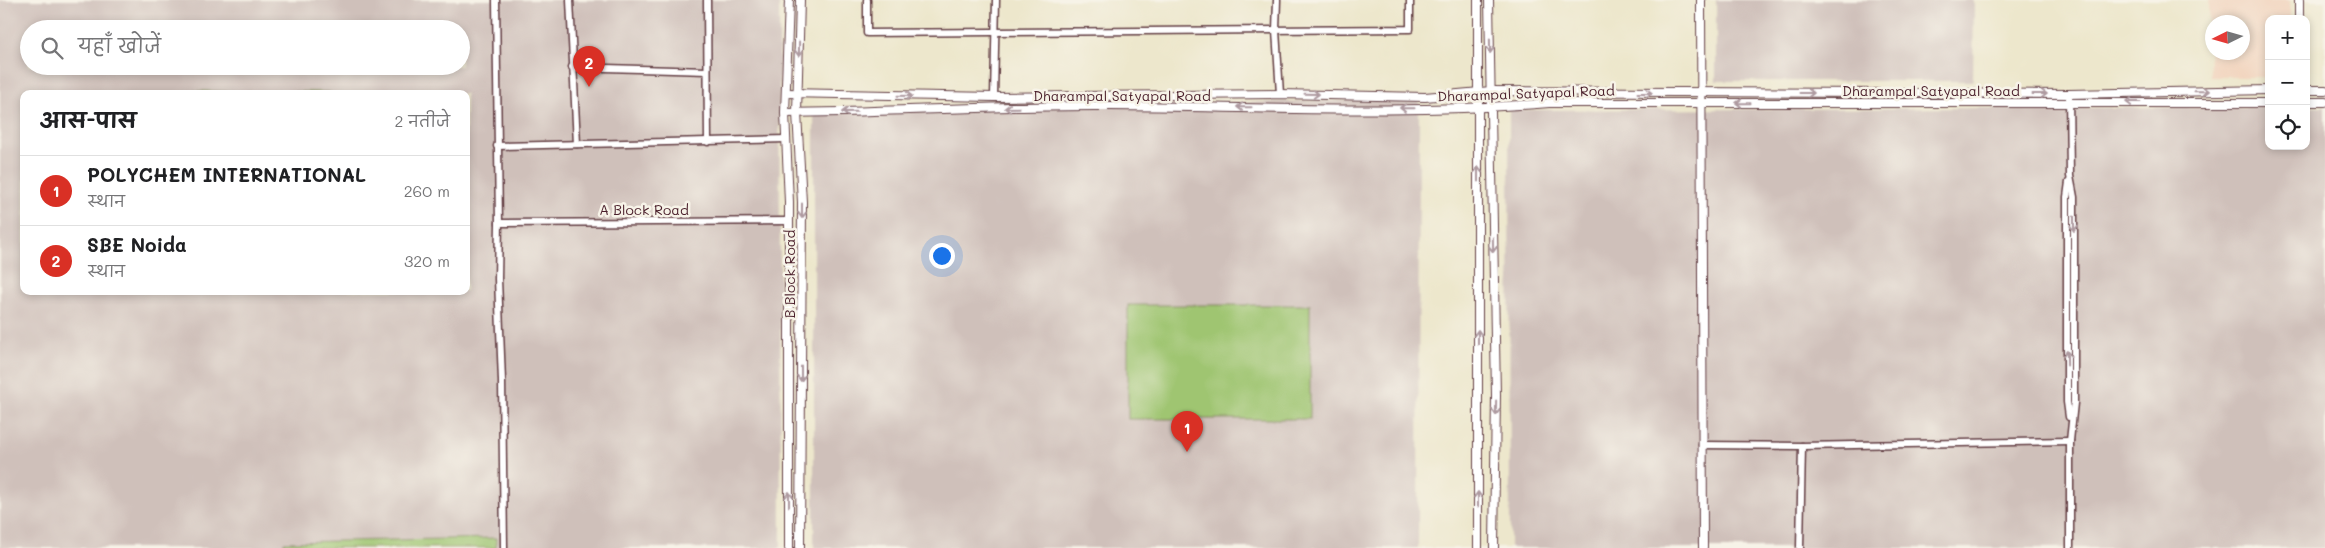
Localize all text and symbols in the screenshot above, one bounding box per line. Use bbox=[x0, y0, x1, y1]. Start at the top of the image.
north arrow bbox=[2205, 15, 2250, 60]
map controls bbox=[2265, 15, 2310, 150]
button: + bbox=[2265, 15, 2310, 60]
search box bbox=[20, 20, 470, 75]
text: यहाँ खोजें bbox=[78, 33, 161, 58]
icon: search bbox=[38, 34, 66, 62]
one-way arrow bbox=[1485, 37, 1494, 53]
one-way arrow bbox=[794, 40, 803, 56]
pin: 2 bbox=[573, 46, 605, 87]
button: − bbox=[2265, 60, 2310, 105]
street label: Dharampal Satyapal Road bbox=[1437, 80, 1615, 106]
street label: Dharampal Satyapal Road bbox=[1842, 81, 2020, 100]
street label: Dharampal Satyapal Road bbox=[1033, 86, 1211, 105]
one-way arrow bbox=[2194, 87, 2210, 96]
one-way arrow bbox=[1636, 88, 1652, 98]
one-way arrow bbox=[1798, 88, 1815, 98]
one-way arrow bbox=[1304, 89, 1320, 99]
one-way arrow bbox=[2031, 89, 2047, 99]
one-way arrow bbox=[896, 91, 912, 101]
one-way arrow bbox=[2125, 97, 2141, 107]
one-way arrow bbox=[1736, 98, 1752, 108]
one-way arrow bbox=[1236, 102, 1252, 112]
one-way arrow bbox=[1004, 103, 1020, 113]
one-way arrow bbox=[1399, 104, 1415, 113]
button: locate bbox=[2265, 105, 2310, 150]
text: आस-पास bbox=[40, 106, 136, 133]
one-way arrow bbox=[841, 107, 857, 116]
text: 2 नतीजे bbox=[394, 110, 450, 131]
text: POLYCHEM INTERNATIONAL bbox=[87, 162, 366, 187]
one-way arrow bbox=[1473, 167, 1483, 183]
text: 1 bbox=[52, 180, 60, 201]
text: 260 m bbox=[404, 180, 450, 201]
text: स्थान bbox=[87, 190, 125, 211]
street label: A Block Road bbox=[599, 200, 689, 219]
one-way arrow bbox=[797, 202, 807, 219]
one-way arrow bbox=[2069, 216, 2079, 232]
street label: B Block Road bbox=[780, 230, 799, 318]
text: SBE Noida bbox=[87, 232, 187, 257]
one-way arrow bbox=[1488, 236, 1498, 253]
your location bbox=[929, 243, 955, 269]
text: 2 bbox=[52, 250, 60, 271]
text: 320 m bbox=[404, 250, 450, 271]
text: स्थान bbox=[87, 260, 125, 281]
one-way arrow bbox=[1473, 329, 1483, 346]
one-way arrow bbox=[2062, 350, 2071, 366]
one-way arrow bbox=[796, 365, 806, 381]
one-way arrow bbox=[1491, 399, 1501, 415]
pin: 1 bbox=[1171, 411, 1203, 452]
one-way arrow bbox=[784, 492, 794, 508]
one-way arrow bbox=[1473, 492, 1483, 508]

